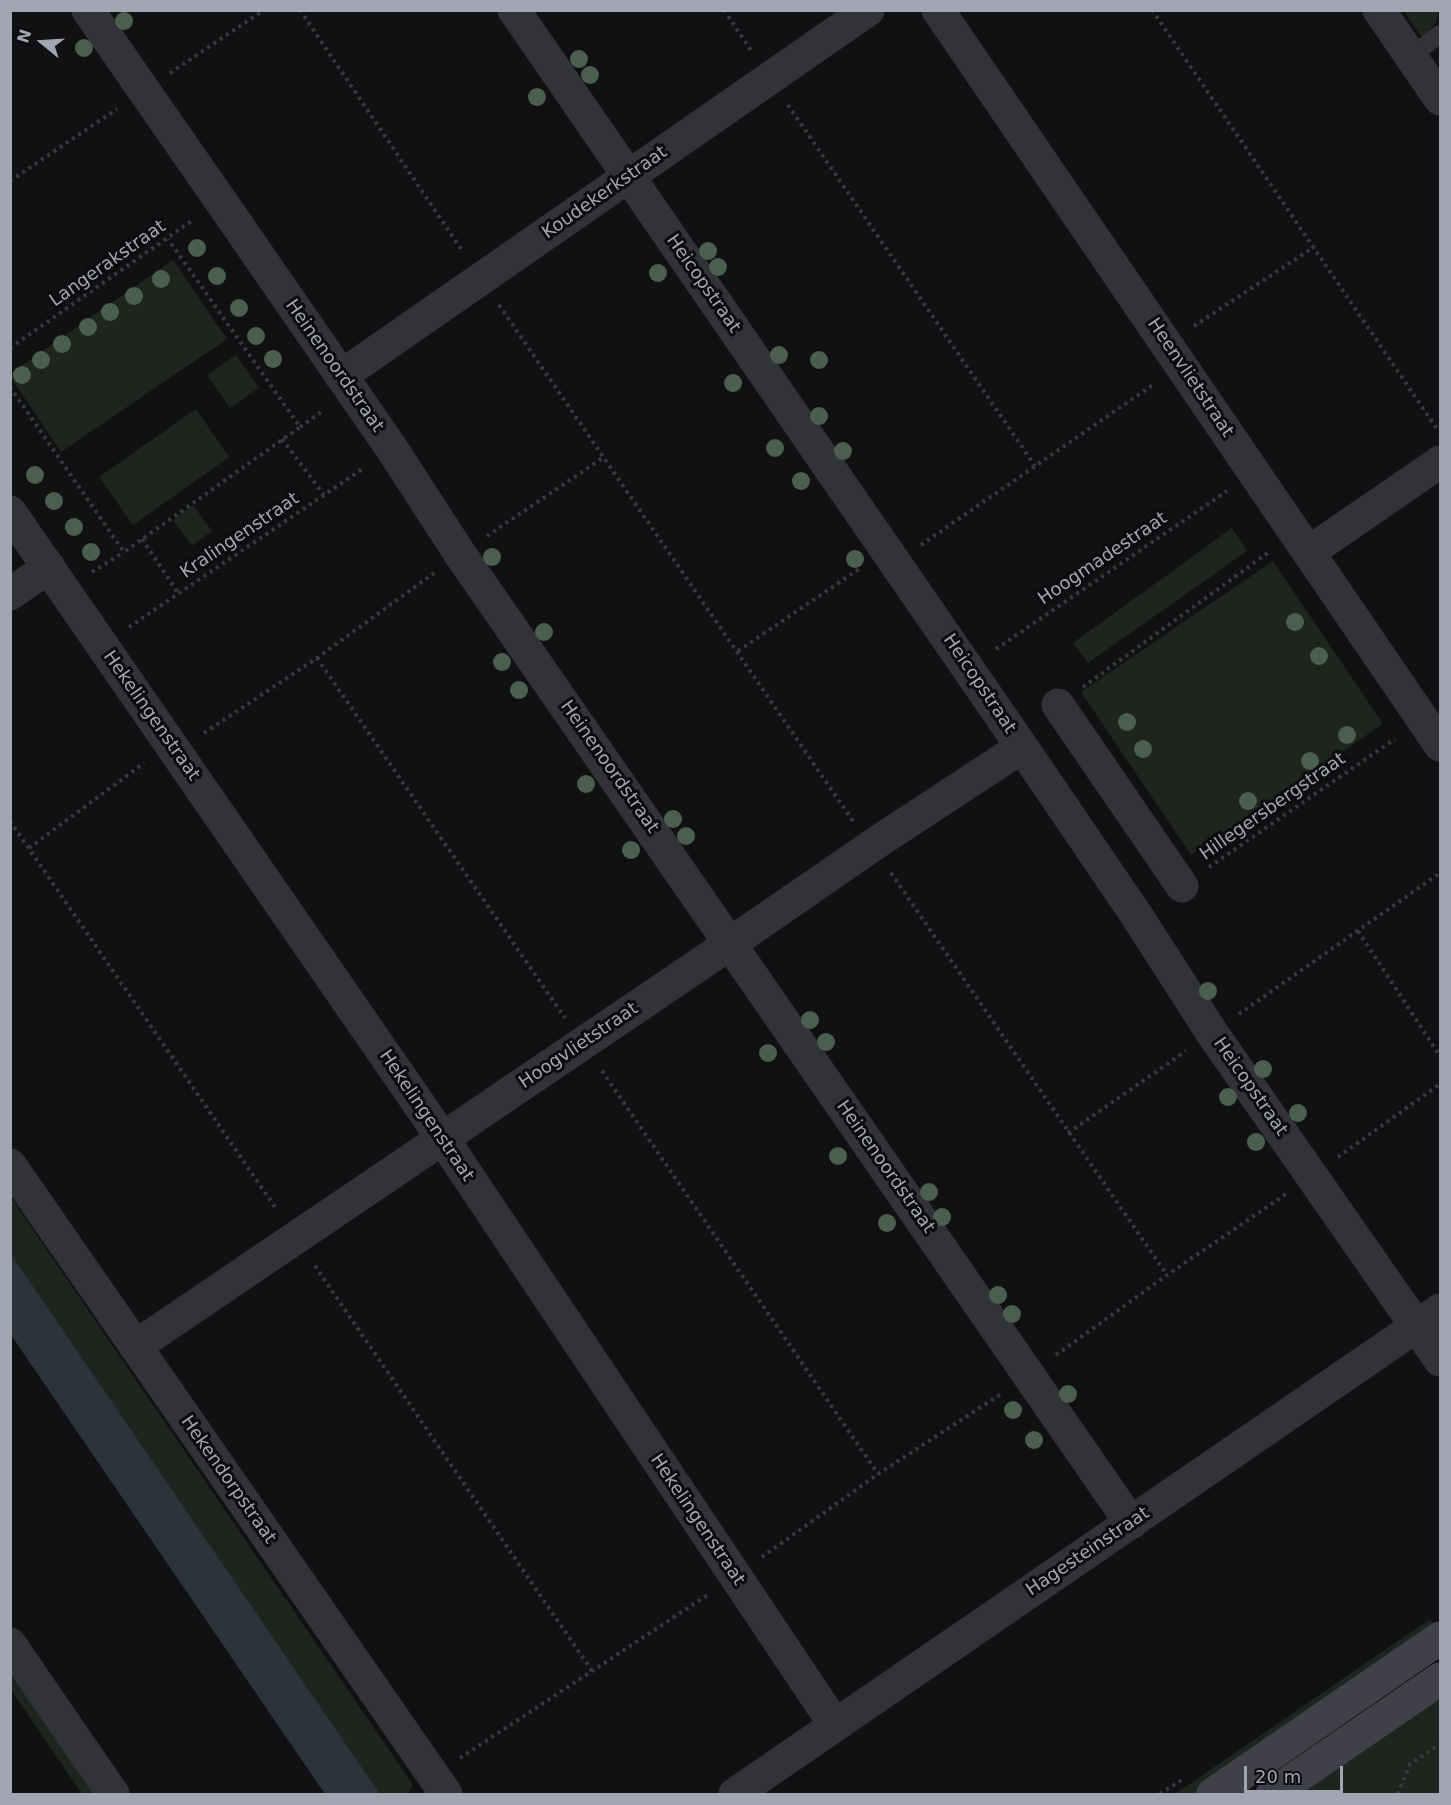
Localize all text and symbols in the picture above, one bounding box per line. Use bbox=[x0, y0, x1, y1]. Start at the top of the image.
north arrow bbox=[12, 12, 72, 72]
text: N bbox=[13, 27, 36, 46]
street label: Koudekerkstraat bbox=[538, 142, 672, 244]
street label: Langerakstraat bbox=[46, 216, 170, 312]
street label: Heicopstraat bbox=[661, 231, 745, 337]
street label: Heinenoordstraat bbox=[280, 296, 388, 436]
street label: Heenvlietstraat bbox=[1142, 314, 1238, 442]
street label: Kralingenstraat bbox=[177, 488, 303, 584]
street label: Hoogmadestraat bbox=[1034, 508, 1172, 610]
street label: Heicopstraat bbox=[938, 630, 1020, 738]
street label: Hekelingenstraat bbox=[98, 647, 204, 785]
street label: Heinenoordstraat bbox=[555, 697, 663, 837]
street label: Hillegersbergstraat bbox=[1196, 749, 1350, 865]
street label: Hoogvlietstraat bbox=[515, 998, 643, 1094]
street label: Heicopstraat bbox=[1208, 1034, 1292, 1140]
street label: Hekelingenstraat bbox=[374, 1046, 478, 1186]
street label: Heinenoordstraat bbox=[831, 1097, 939, 1237]
street label: Hekendorpstraat bbox=[176, 1412, 280, 1548]
street label: Hekelingenstraat bbox=[645, 1450, 749, 1590]
street label: Hagesteinstraat bbox=[1022, 1503, 1154, 1601]
scale bar bbox=[1247, 1754, 1346, 1792]
text: 20 m bbox=[1255, 1766, 1301, 1787]

